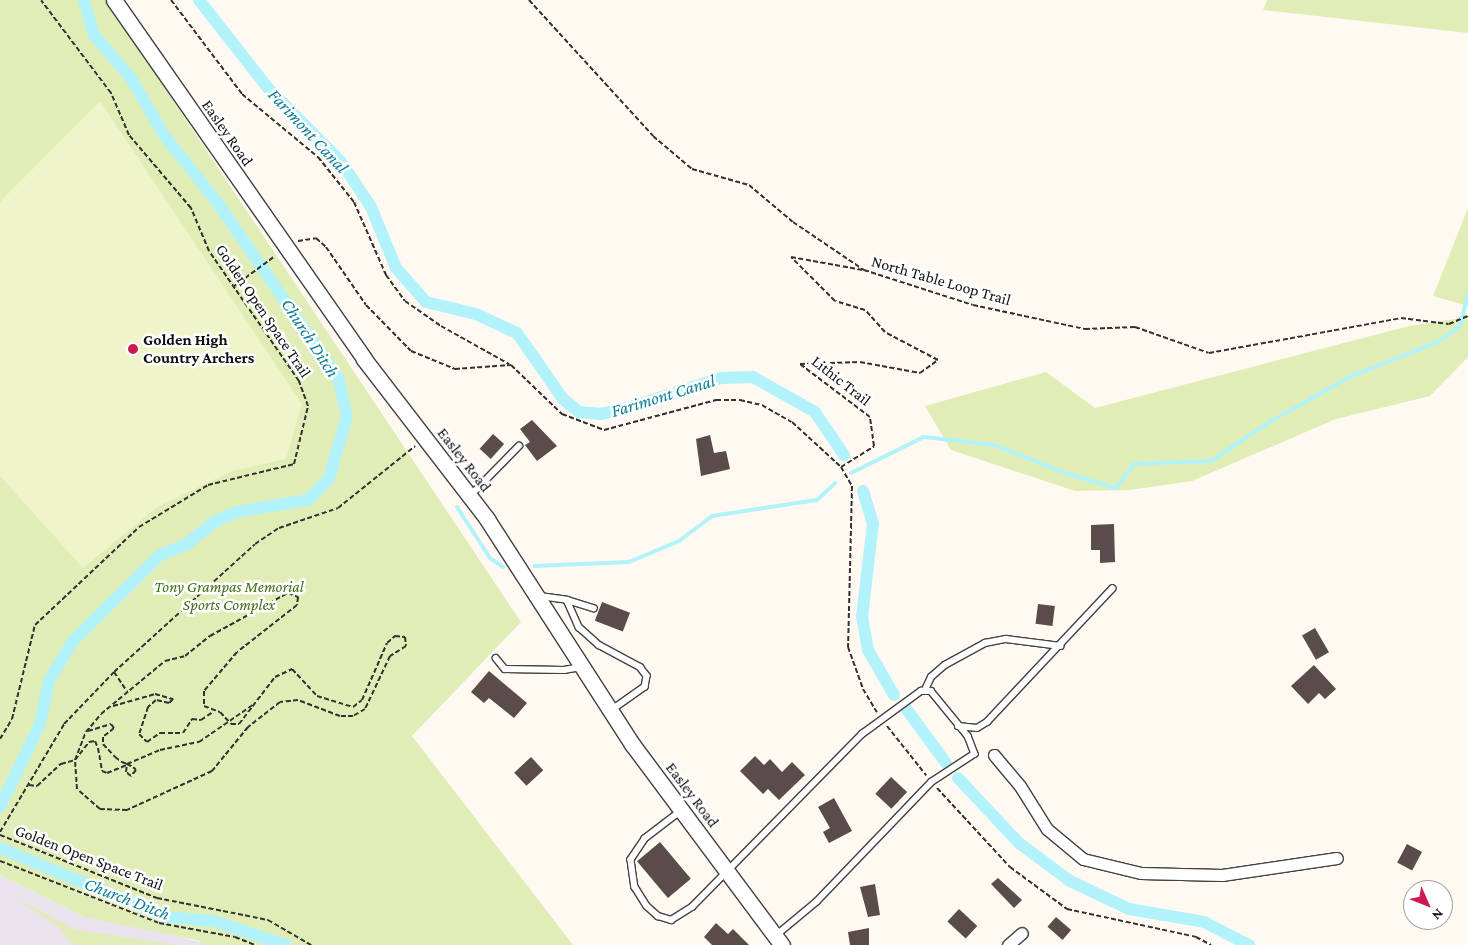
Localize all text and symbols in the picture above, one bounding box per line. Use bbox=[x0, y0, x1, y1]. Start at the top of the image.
water label: Farimont Canal bbox=[263, 84, 353, 178]
street label: Easley Road bbox=[197, 96, 257, 170]
street label: Golden Open Space Trail bbox=[211, 241, 315, 381]
street label: North Table Loop Trail bbox=[869, 252, 1013, 310]
water label: Church Ditch bbox=[277, 295, 343, 381]
place label: Golden High Country Archers bbox=[143, 330, 254, 368]
marker: Golden High Country Archers bbox=[127, 343, 139, 355]
street label: Lithic Trail bbox=[808, 352, 874, 410]
water label: Farimont Canal bbox=[608, 370, 718, 422]
street label: Easley Road bbox=[433, 424, 495, 496]
park label: Tony Grampas Memorial Sports Complex bbox=[154, 577, 304, 615]
street label: Easley Road bbox=[661, 759, 723, 831]
street label: Golden Open Space Trail bbox=[12, 821, 166, 895]
water label: Church Ditch bbox=[81, 873, 173, 925]
north arrow bbox=[1403, 880, 1453, 930]
text: N bbox=[1429, 906, 1447, 924]

